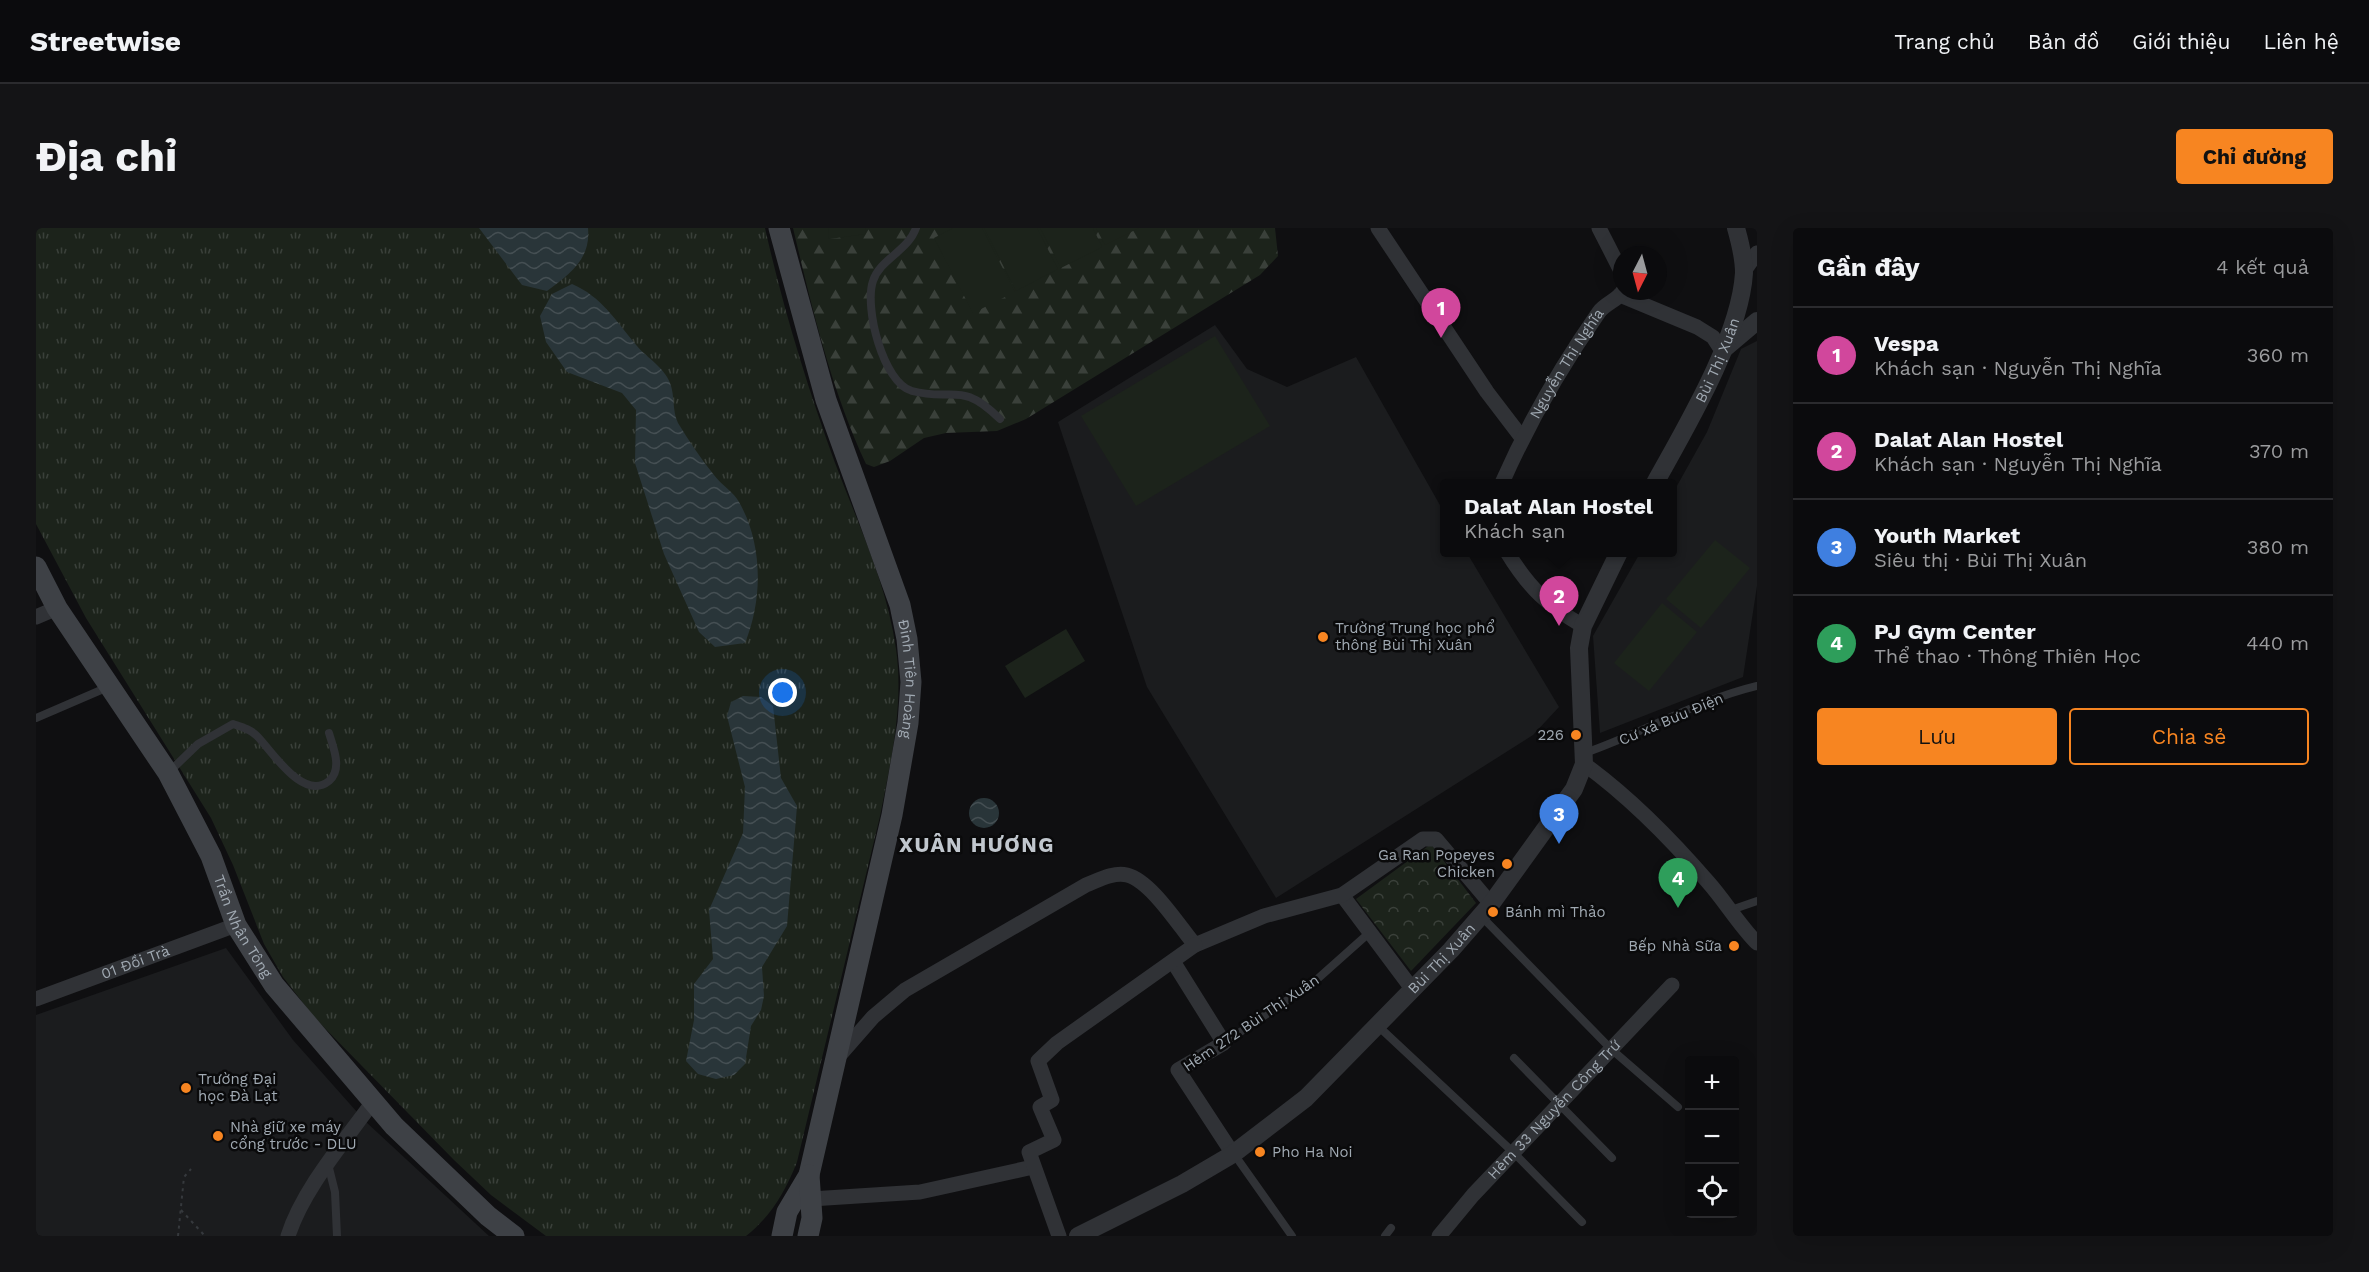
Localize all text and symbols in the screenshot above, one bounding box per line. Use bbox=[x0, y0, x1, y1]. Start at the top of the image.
text: Streetwise bbox=[30, 25, 181, 58]
text: Trang chủ bbox=[1894, 29, 1995, 54]
text: Bản đồ bbox=[2028, 29, 2099, 54]
text: Giới thiệu bbox=[2132, 29, 2230, 54]
text: Liên hệ bbox=[2263, 29, 2339, 54]
button: Chỉ đường bbox=[2176, 129, 2333, 184]
text: Địa chỉ bbox=[36, 132, 177, 181]
north arrow bbox=[1613, 246, 1667, 300]
text: Gần đây bbox=[1817, 252, 1920, 282]
text: 4 kết quả bbox=[2216, 255, 2309, 279]
pin: 1 bbox=[1422, 288, 1460, 338]
street label: Nguyễn Thị Nghĩa bbox=[1526, 305, 1608, 422]
street label: Bùi Thị Xuân bbox=[1691, 316, 1743, 406]
text: Vespa bbox=[1874, 331, 1939, 356]
text: 1 bbox=[1832, 343, 1841, 367]
text: 360 m bbox=[2247, 343, 2309, 367]
text: Khách sạn · Nguyễn Thị Nghĩa bbox=[1874, 356, 2162, 380]
text: Dalat Alan Hostel bbox=[1874, 427, 2063, 452]
text: 2 bbox=[1831, 439, 1842, 463]
text: 370 m bbox=[2249, 439, 2309, 463]
text: Khách sạn · Nguyễn Thị Nghĩa bbox=[1874, 452, 2162, 476]
popup bbox=[1440, 479, 1677, 557]
text: Dalat Alan Hostel bbox=[1464, 494, 1653, 519]
text: Khách sạn bbox=[1464, 519, 1565, 543]
text: Youth Market bbox=[1874, 523, 2020, 548]
text: 3 bbox=[1831, 535, 1842, 559]
text: 380 m bbox=[2247, 535, 2309, 559]
text: Siêu thị · Bùi Thị Xuân bbox=[1874, 548, 2087, 572]
pin: 2 bbox=[1540, 576, 1579, 626]
street label: Đinh Tiên Hoàng bbox=[894, 618, 920, 740]
place label: Trường Trung học phổ thông Bùi Thị Xuân bbox=[1335, 619, 1495, 654]
text: PJ Gym Center bbox=[1874, 619, 2036, 644]
marker: Trường Trung học phổ thông Bùi Thị Xuân bbox=[1316, 630, 1330, 644]
text: 4 bbox=[1830, 631, 1843, 655]
text: 440 m bbox=[2246, 631, 2309, 655]
text: Thể thao · Thông Thiên Học bbox=[1874, 644, 2141, 668]
your location bbox=[768, 678, 797, 707]
street label: Cư xá Bưu Điện bbox=[1616, 689, 1726, 749]
button: Lưu bbox=[1817, 708, 2057, 765]
button: Chia sẻ bbox=[2069, 708, 2309, 765]
place label: 226 bbox=[1537, 726, 1564, 744]
marker: 226 bbox=[1569, 728, 1583, 742]
pin: 3 bbox=[1540, 794, 1579, 844]
district label: XUÂN HƯƠNG bbox=[899, 832, 1055, 857]
place label: Ga Ran Popeyes Chicken bbox=[1378, 846, 1495, 881]
marker: Ga Ran Popeyes Chicken bbox=[1500, 857, 1514, 871]
pin: 4 bbox=[1658, 858, 1698, 908]
street label: Trần Nhân Tông bbox=[210, 873, 276, 981]
place label: Bánh mì Thảo bbox=[1505, 903, 1606, 921]
marker: Bánh mì Thảo bbox=[1486, 905, 1500, 919]
street label: Bùi Thị Xuân bbox=[1404, 919, 1479, 998]
place label: Bếp Nhà Sữa bbox=[1628, 937, 1722, 955]
marker: Bếp Nhà Sữa bbox=[1727, 939, 1741, 953]
street label: 01 Đồi Trà bbox=[99, 941, 173, 983]
street label: Hẻm 272 Bùi Thị Xuân bbox=[1180, 971, 1322, 1075]
street label: Hẻm 33 Nguyễn Công Trứ bbox=[1484, 1036, 1625, 1183]
map controls bbox=[1685, 1056, 1739, 1218]
button: + bbox=[1685, 1056, 1739, 1110]
place label: Trường Đại học Đà Lạt bbox=[198, 1070, 278, 1105]
marker: Trường Đại học Đà Lạt bbox=[179, 1081, 193, 1095]
button: − bbox=[1685, 1110, 1739, 1164]
place label: Nhà giữ xe máy cổng trước - DLU bbox=[230, 1118, 357, 1153]
marker: Nhà giữ xe máy cổng trước - DLU bbox=[211, 1129, 225, 1143]
place label: Pho Ha Noi bbox=[1272, 1143, 1353, 1161]
marker: Pho Ha Noi bbox=[1253, 1145, 1267, 1159]
button: locate bbox=[1685, 1164, 1739, 1218]

